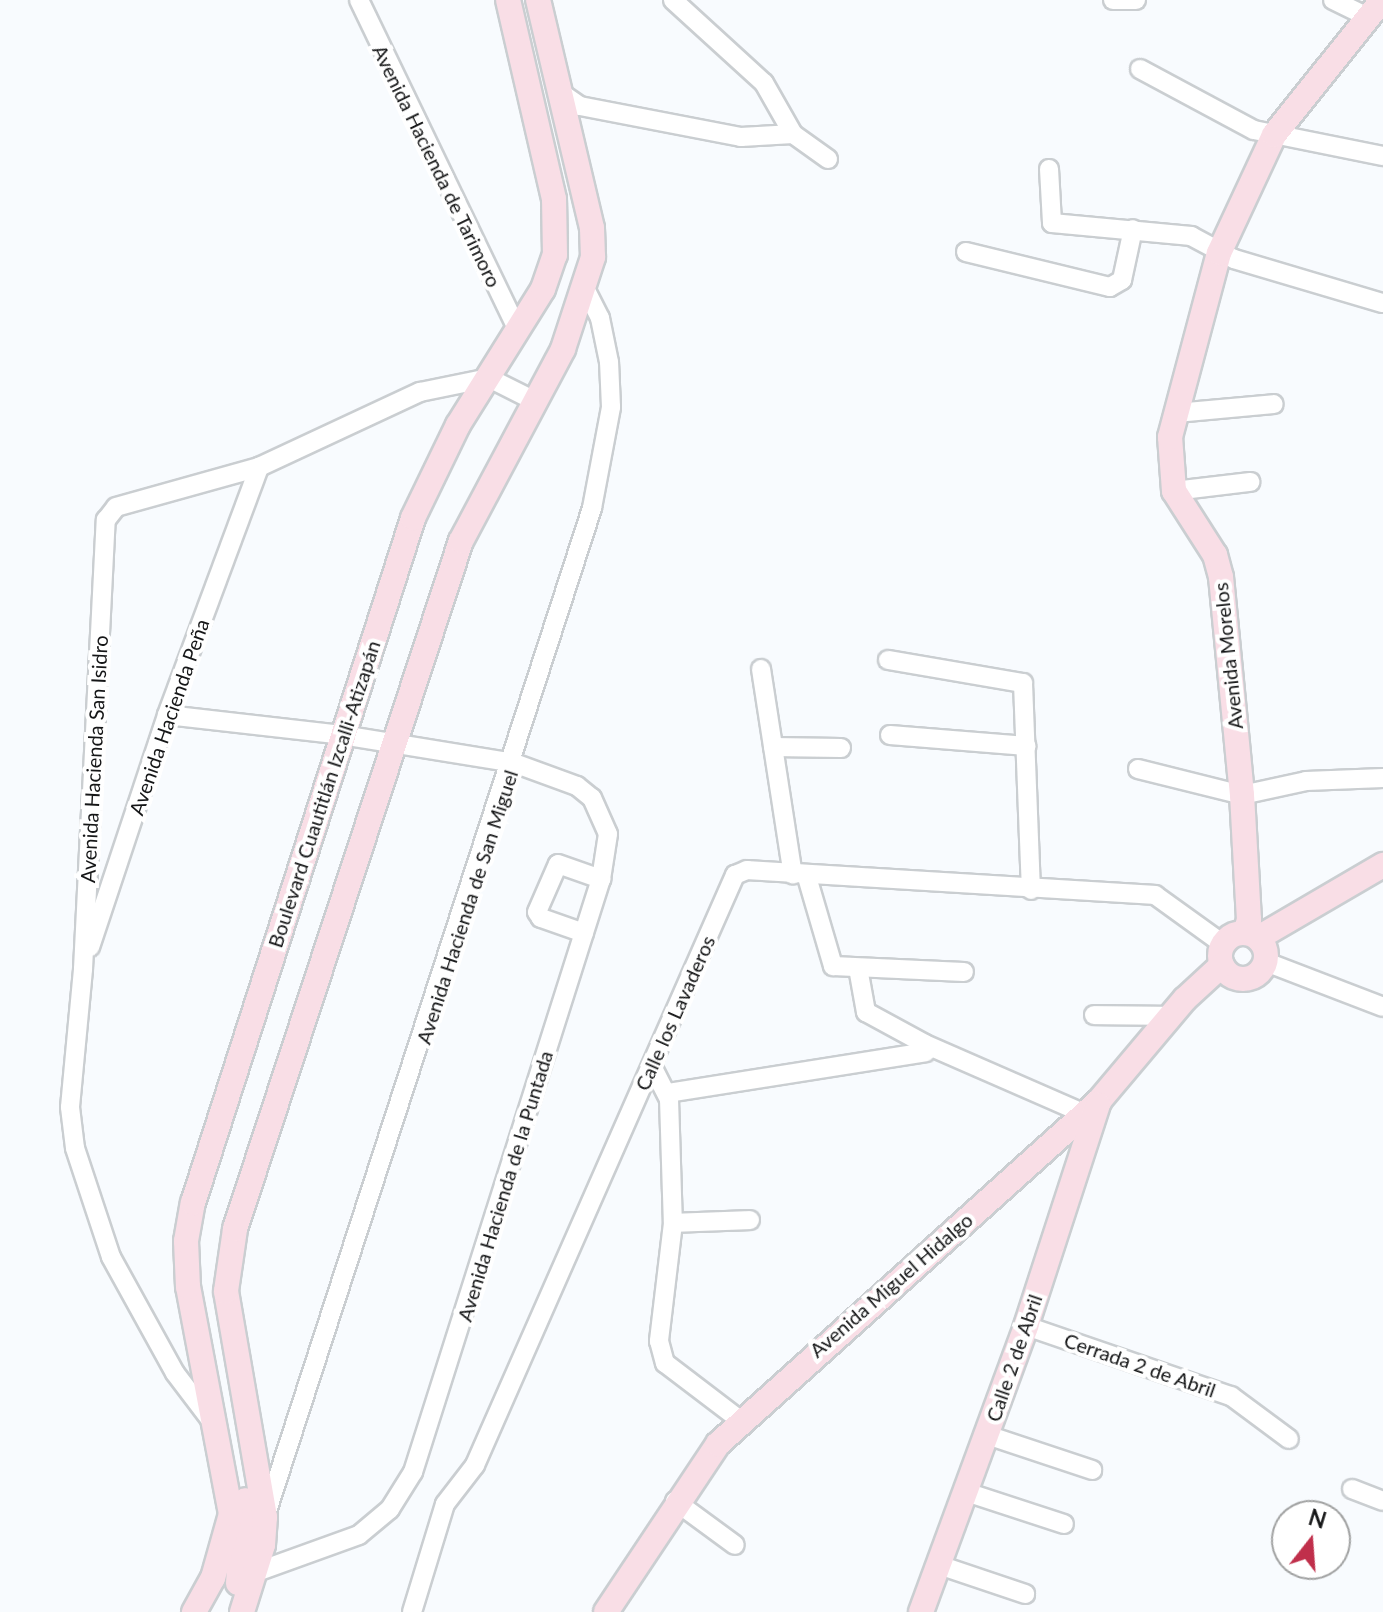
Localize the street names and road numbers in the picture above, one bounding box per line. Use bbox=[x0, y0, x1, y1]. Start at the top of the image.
street label: Avenida Hacienda de Tarimoro bbox=[368, 41, 506, 291]
street label: Avenida Morelos bbox=[1208, 581, 1248, 731]
street label: Avenida Hacienda Peña bbox=[124, 616, 214, 818]
street label: Avenida Hacienda San Isidro bbox=[76, 635, 112, 883]
street label: Boulevard Cuautitlán Izcalli-Atizapán bbox=[263, 637, 385, 951]
street label: Avenida Hacienda de San Miguel bbox=[411, 767, 523, 1047]
street label: Calle los Lavaderos bbox=[630, 932, 720, 1094]
street label: Avenida Hacienda de la Puntada bbox=[452, 1048, 558, 1324]
street label: Avenida Miguel Hidalgo bbox=[805, 1208, 977, 1362]
street label: Calle 2 de Abril bbox=[981, 1291, 1047, 1425]
street label: Cerrada 2 de Abril bbox=[1061, 1328, 1219, 1402]

